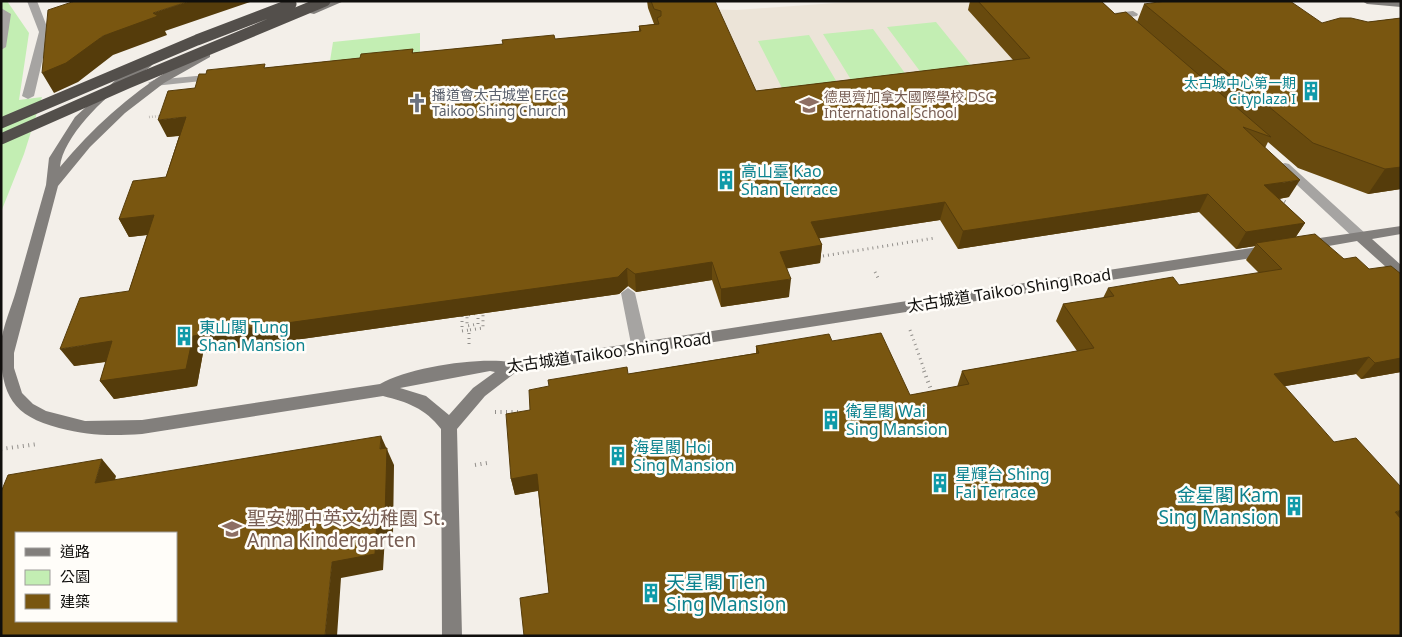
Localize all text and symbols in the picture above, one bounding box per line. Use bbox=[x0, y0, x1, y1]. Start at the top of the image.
place label: 太古城中心第一期 Cityplaza I bbox=[1184, 73, 1296, 108]
building icon: 太古城中心第一期 Cityplaza I bbox=[1300, 80, 1322, 102]
place label: 播道會太古城堂 EFCC Taikoo Shing Church bbox=[432, 85, 566, 120]
place label: 德思齊加拿大國際學校 DSC International School bbox=[824, 87, 995, 122]
church icon: 播道會太古城堂 EFCC Taikoo Shing Church bbox=[406, 92, 428, 114]
school or university icon: 德思齊加拿大國際學校 DSC International School bbox=[798, 94, 820, 116]
place label: 高山臺 Kao Shan Terrace bbox=[741, 160, 838, 200]
building icon: 高山臺 Kao Shan Terrace bbox=[715, 169, 737, 191]
street label: 太古城道 Taikoo Shing Road bbox=[906, 263, 1112, 317]
place label: 東山閣 Tung Shan Mansion bbox=[199, 316, 305, 356]
building icon: 東山閣 Tung Shan Mansion bbox=[173, 325, 195, 347]
street label: 太古城道 Taikoo Shing Road bbox=[505, 327, 713, 377]
place label: 衛星閣 Wai Sing Mansion bbox=[846, 400, 948, 440]
building icon: 衛星閣 Wai Sing Mansion bbox=[820, 409, 842, 431]
place label: 海星閣 Hoi Sing Mansion bbox=[633, 436, 735, 476]
building icon: 海星閣 Hoi Sing Mansion bbox=[607, 445, 629, 467]
place label: 星輝台 Shing Fai Terrace bbox=[955, 463, 1050, 503]
building icon: 星輝台 Shing Fai Terrace bbox=[929, 472, 951, 494]
place label: 金星閣 Kam Sing Mansion bbox=[1158, 482, 1279, 530]
building icon: 金星閣 Kam Sing Mansion bbox=[1283, 495, 1305, 517]
place label: 聖安娜中英文幼稚園 St. Anna Kindergarten bbox=[247, 505, 445, 553]
school or university icon: 聖安娜中英文幼稚園 St. Anna Kindergarten bbox=[221, 518, 243, 540]
legend bbox=[15, 532, 178, 622]
text: 道路 bbox=[60, 541, 90, 561]
text: 公園 bbox=[60, 566, 90, 586]
place label: 天星閣 Tien Sing Mansion bbox=[666, 569, 787, 617]
building icon: 天星閣 Tien Sing Mansion bbox=[640, 582, 662, 604]
text: 建築 bbox=[60, 591, 90, 611]

